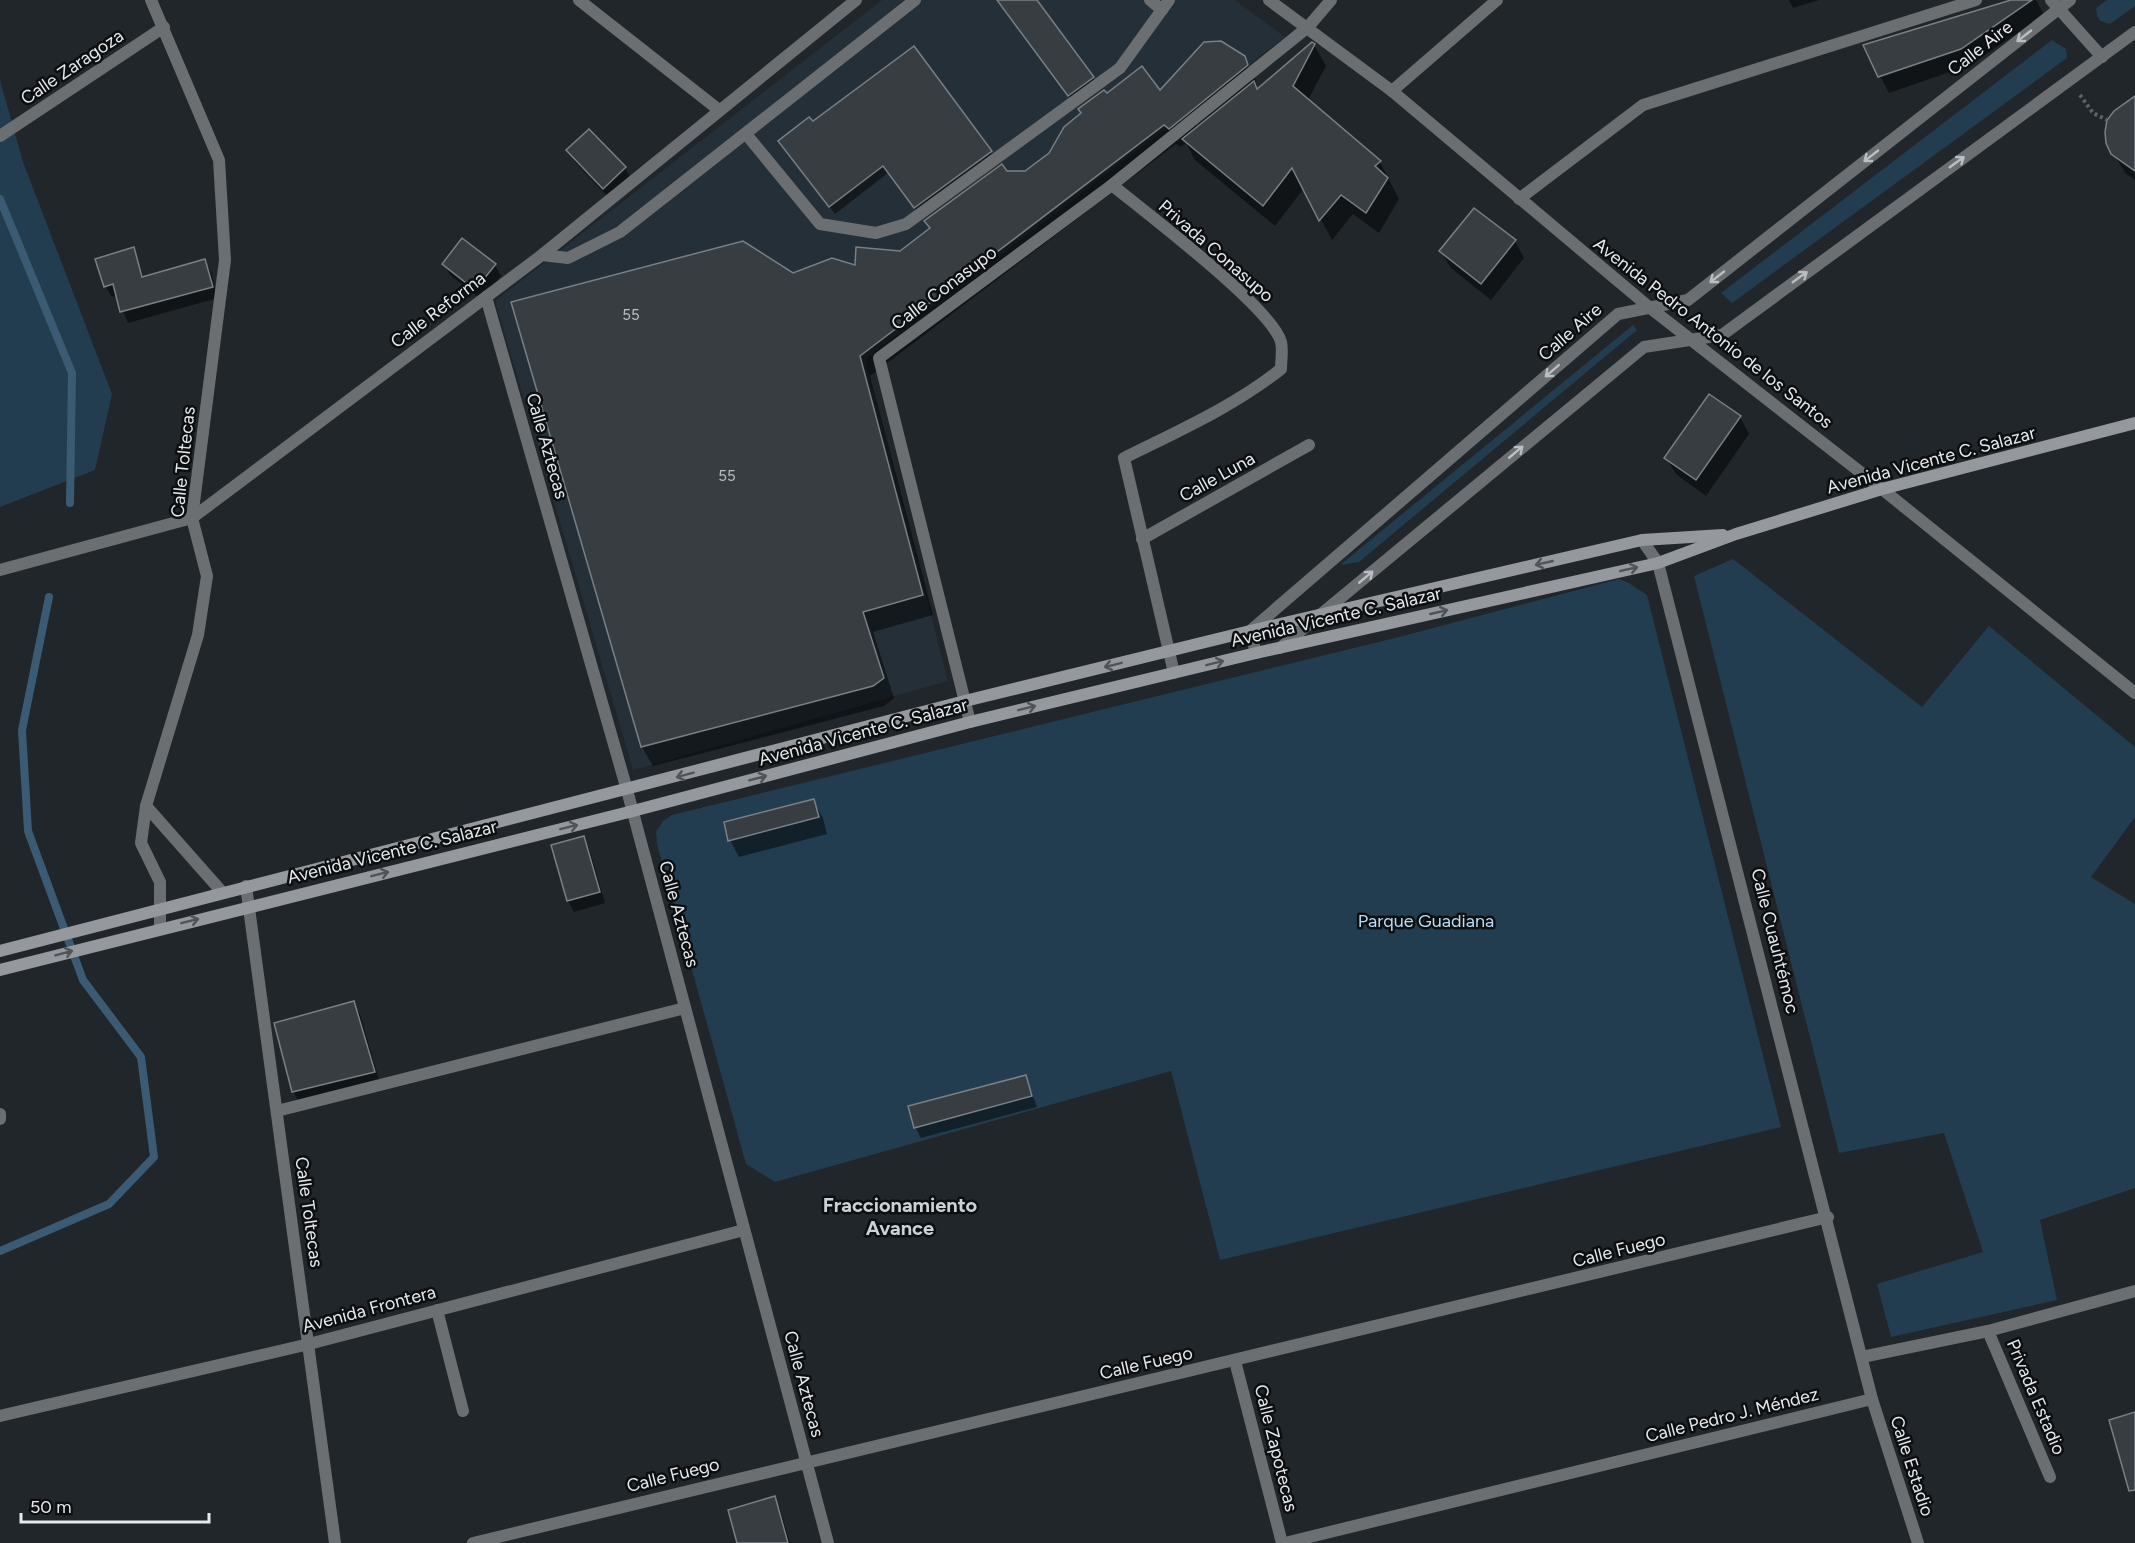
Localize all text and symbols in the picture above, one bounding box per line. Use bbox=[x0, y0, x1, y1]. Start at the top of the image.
street label: Calle Aire bbox=[1943, 16, 2017, 80]
street label: Calle Zaragoza bbox=[16, 25, 128, 109]
one-way arrow bbox=[2016, 29, 2032, 42]
one-way arrow bbox=[1863, 150, 1879, 163]
one-way arrow bbox=[1949, 156, 1965, 168]
street label: Privada Conasupo bbox=[1154, 195, 1278, 307]
street label: Avenida Pedro Antonio de los Santos bbox=[1589, 233, 1837, 433]
street label: Calle Conasupo bbox=[887, 241, 1001, 335]
street label: Calle Reforma bbox=[386, 267, 490, 353]
one-way arrow bbox=[1709, 270, 1725, 283]
one-way arrow bbox=[1792, 271, 1808, 283]
street label: Calle Aire bbox=[1534, 298, 1606, 365]
house number: 55 bbox=[622, 306, 640, 324]
one-way arrow bbox=[1544, 364, 1560, 377]
street label: Calle Aztecas bbox=[521, 390, 573, 502]
street label: Calle Toltecas bbox=[166, 405, 200, 519]
street label: Avenida Vicente C. Salazar bbox=[1824, 422, 2038, 498]
one-way arrow bbox=[1508, 446, 1524, 459]
street label: Calle Luna bbox=[1175, 447, 1259, 507]
house number: 55 bbox=[718, 467, 736, 485]
one-way arrow bbox=[1534, 557, 1553, 569]
one-way arrow bbox=[1619, 563, 1639, 574]
one-way arrow bbox=[1357, 570, 1373, 583]
street label: Avenida Vicente C. Salazar bbox=[1229, 582, 1443, 652]
one-way arrow bbox=[1429, 606, 1448, 617]
one-way arrow bbox=[1205, 656, 1224, 668]
one-way arrow bbox=[1104, 660, 1123, 672]
street label: Avenida Vicente C. Salazar bbox=[756, 694, 970, 770]
one-way arrow bbox=[1017, 702, 1036, 714]
one-way arrow bbox=[676, 769, 695, 781]
one-way arrow bbox=[748, 772, 767, 783]
street label: Avenida Vicente C. Salazar bbox=[285, 815, 499, 889]
one-way arrow bbox=[559, 820, 578, 832]
street label: Calle Aztecas bbox=[654, 858, 704, 970]
street label: Calle Cuauhtémoc bbox=[1746, 866, 1804, 1016]
one-way arrow bbox=[370, 867, 389, 879]
park label: Parque Guadiana bbox=[1358, 910, 1494, 932]
one-way arrow bbox=[181, 914, 200, 926]
one-way arrow bbox=[54, 947, 73, 959]
street label: Calle Toltecas bbox=[290, 1155, 328, 1269]
district label: Fraccionamiento Avance bbox=[823, 1193, 978, 1240]
street label: Calle Fuego bbox=[1570, 1228, 1668, 1272]
street label: Avenida Frontera bbox=[300, 1281, 438, 1337]
street label: Calle Aztecas bbox=[779, 1328, 829, 1440]
street label: Privada Estadio bbox=[2002, 1336, 2070, 1458]
street label: Calle Fuego bbox=[1097, 1342, 1195, 1384]
street label: Calle Zapotecas bbox=[1250, 1382, 1302, 1514]
street label: Calle Pedro J. Méndez bbox=[1643, 1383, 1821, 1447]
street label: Calle Estadio bbox=[1885, 1413, 1939, 1519]
street label: Calle Fuego bbox=[624, 1453, 722, 1497]
scale bar bbox=[21, 1486, 208, 1524]
text: 50 m bbox=[30, 1496, 72, 1518]

